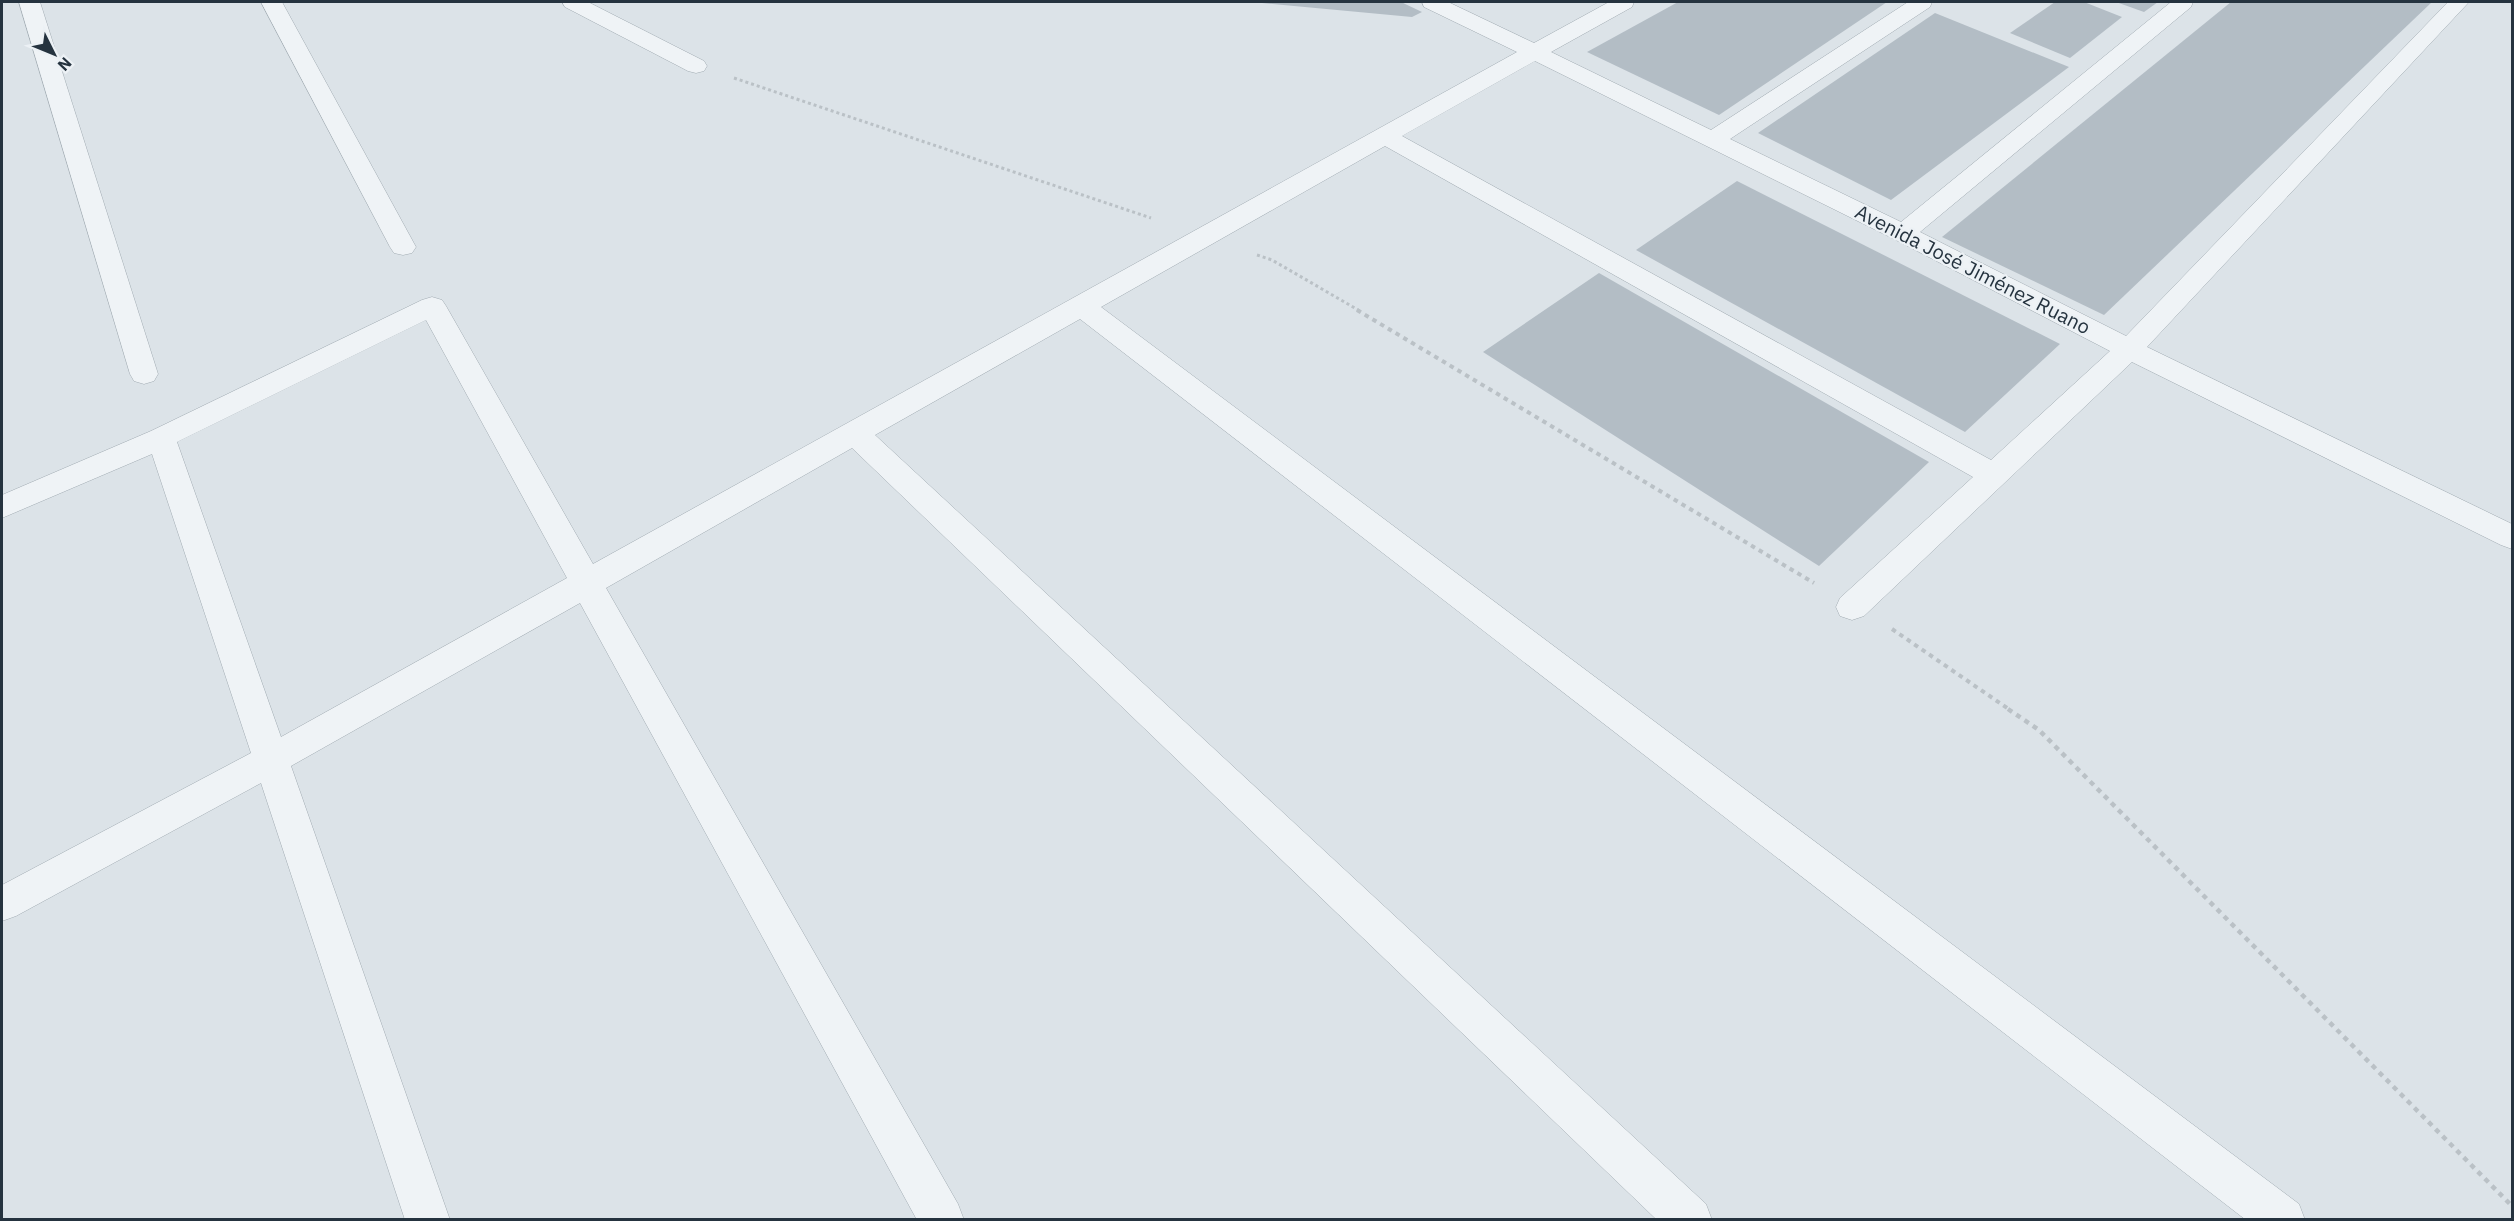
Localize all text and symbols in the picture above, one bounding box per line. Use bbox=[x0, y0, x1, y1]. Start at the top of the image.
north arrow bbox=[24, 24, 84, 84]
text: N bbox=[54, 53, 76, 75]
street label: Avenida José Jiménez Ruano bbox=[1851, 198, 2095, 340]

